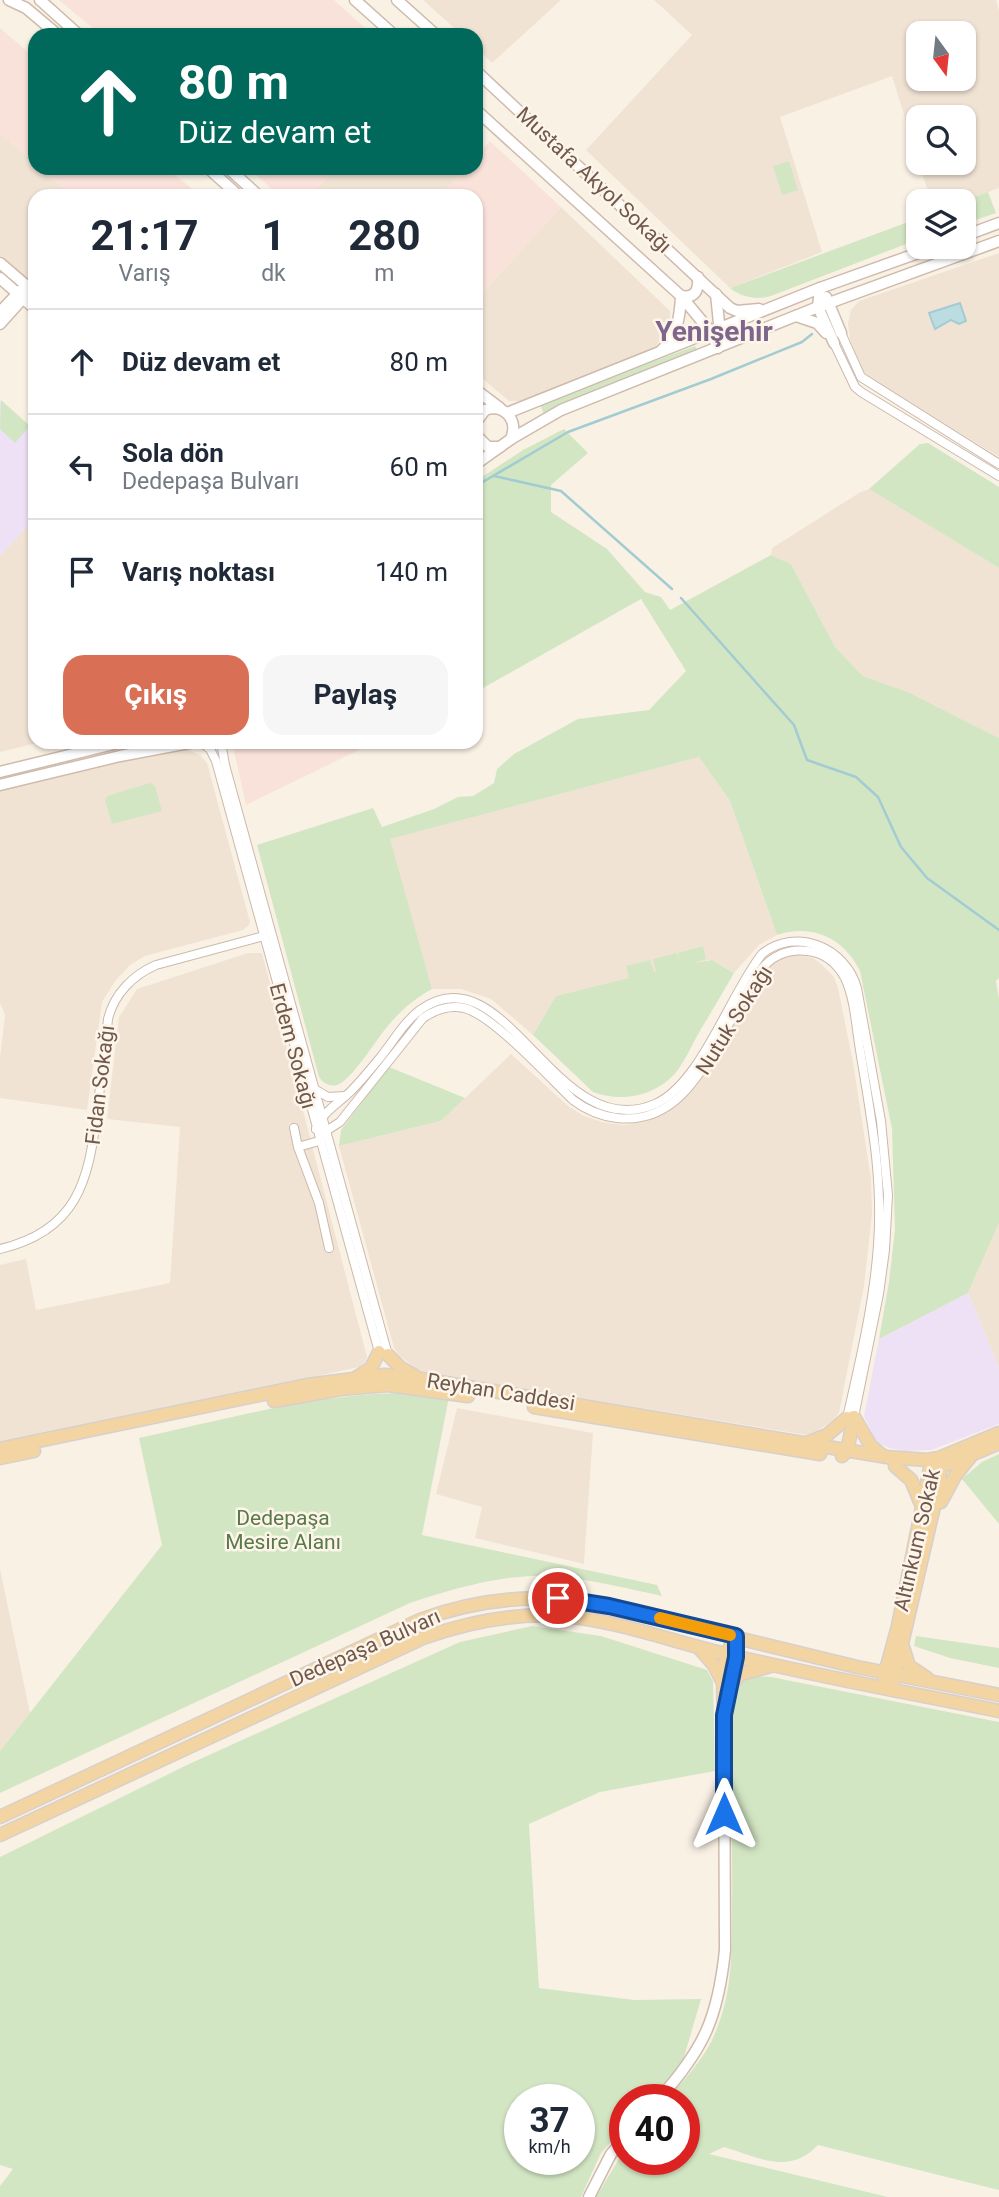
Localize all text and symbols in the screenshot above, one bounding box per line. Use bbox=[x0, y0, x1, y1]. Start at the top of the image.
north arrow bbox=[906, 21, 976, 91]
map controls bbox=[906, 21, 976, 259]
text: 80 m bbox=[178, 54, 289, 111]
icon: ahead bbox=[63, 56, 154, 147]
street label: Mustafa Akyol Sokağı bbox=[512, 102, 676, 258]
button: search bbox=[906, 105, 976, 175]
text: Düz devam et bbox=[178, 113, 371, 151]
button: layers bbox=[906, 189, 976, 259]
text: 21:17 bbox=[90, 211, 199, 260]
text: 1 bbox=[261, 211, 286, 260]
text: 280 bbox=[348, 211, 421, 260]
text: Varış bbox=[119, 260, 171, 287]
text: dk bbox=[261, 260, 286, 287]
text: m bbox=[374, 260, 394, 287]
district label: Yenişehir bbox=[655, 315, 773, 348]
icon: ahead bbox=[63, 343, 101, 381]
text: Düz devam et bbox=[122, 347, 280, 377]
text: 80 m bbox=[390, 347, 448, 377]
text: Sola dön bbox=[122, 438, 224, 468]
icon: left bbox=[63, 448, 101, 486]
text: 60 m bbox=[390, 452, 448, 482]
text: Dedepaşa Bulvarı bbox=[122, 468, 300, 495]
icon: arrive bbox=[63, 553, 101, 591]
text: Varış noktası bbox=[122, 557, 275, 587]
text: 140 m bbox=[375, 557, 448, 587]
button: Çıkış bbox=[63, 655, 249, 735]
button: Paylaş bbox=[263, 655, 448, 735]
street label: Nutuk Sokağı bbox=[691, 961, 777, 1079]
street label: Erdem Sokağı bbox=[265, 981, 321, 1111]
street label: Fidan Sokağı bbox=[81, 1024, 119, 1146]
street label: Reyhan Caddesi bbox=[425, 1368, 577, 1416]
street label: Altınkum Sokak bbox=[889, 1466, 945, 1614]
park label: Dedepaşa Mesire Alanı bbox=[225, 1506, 341, 1554]
pin bbox=[528, 1568, 588, 1628]
icon: arrive bbox=[539, 1579, 577, 1617]
street label: Dedepaşa Bulvarı bbox=[286, 1604, 444, 1692]
position arrow bbox=[687, 1777, 761, 1851]
speed limit sign: 40 bbox=[609, 2084, 700, 2175]
text: 37 bbox=[529, 2100, 570, 2141]
text: km/h bbox=[528, 2136, 571, 2157]

